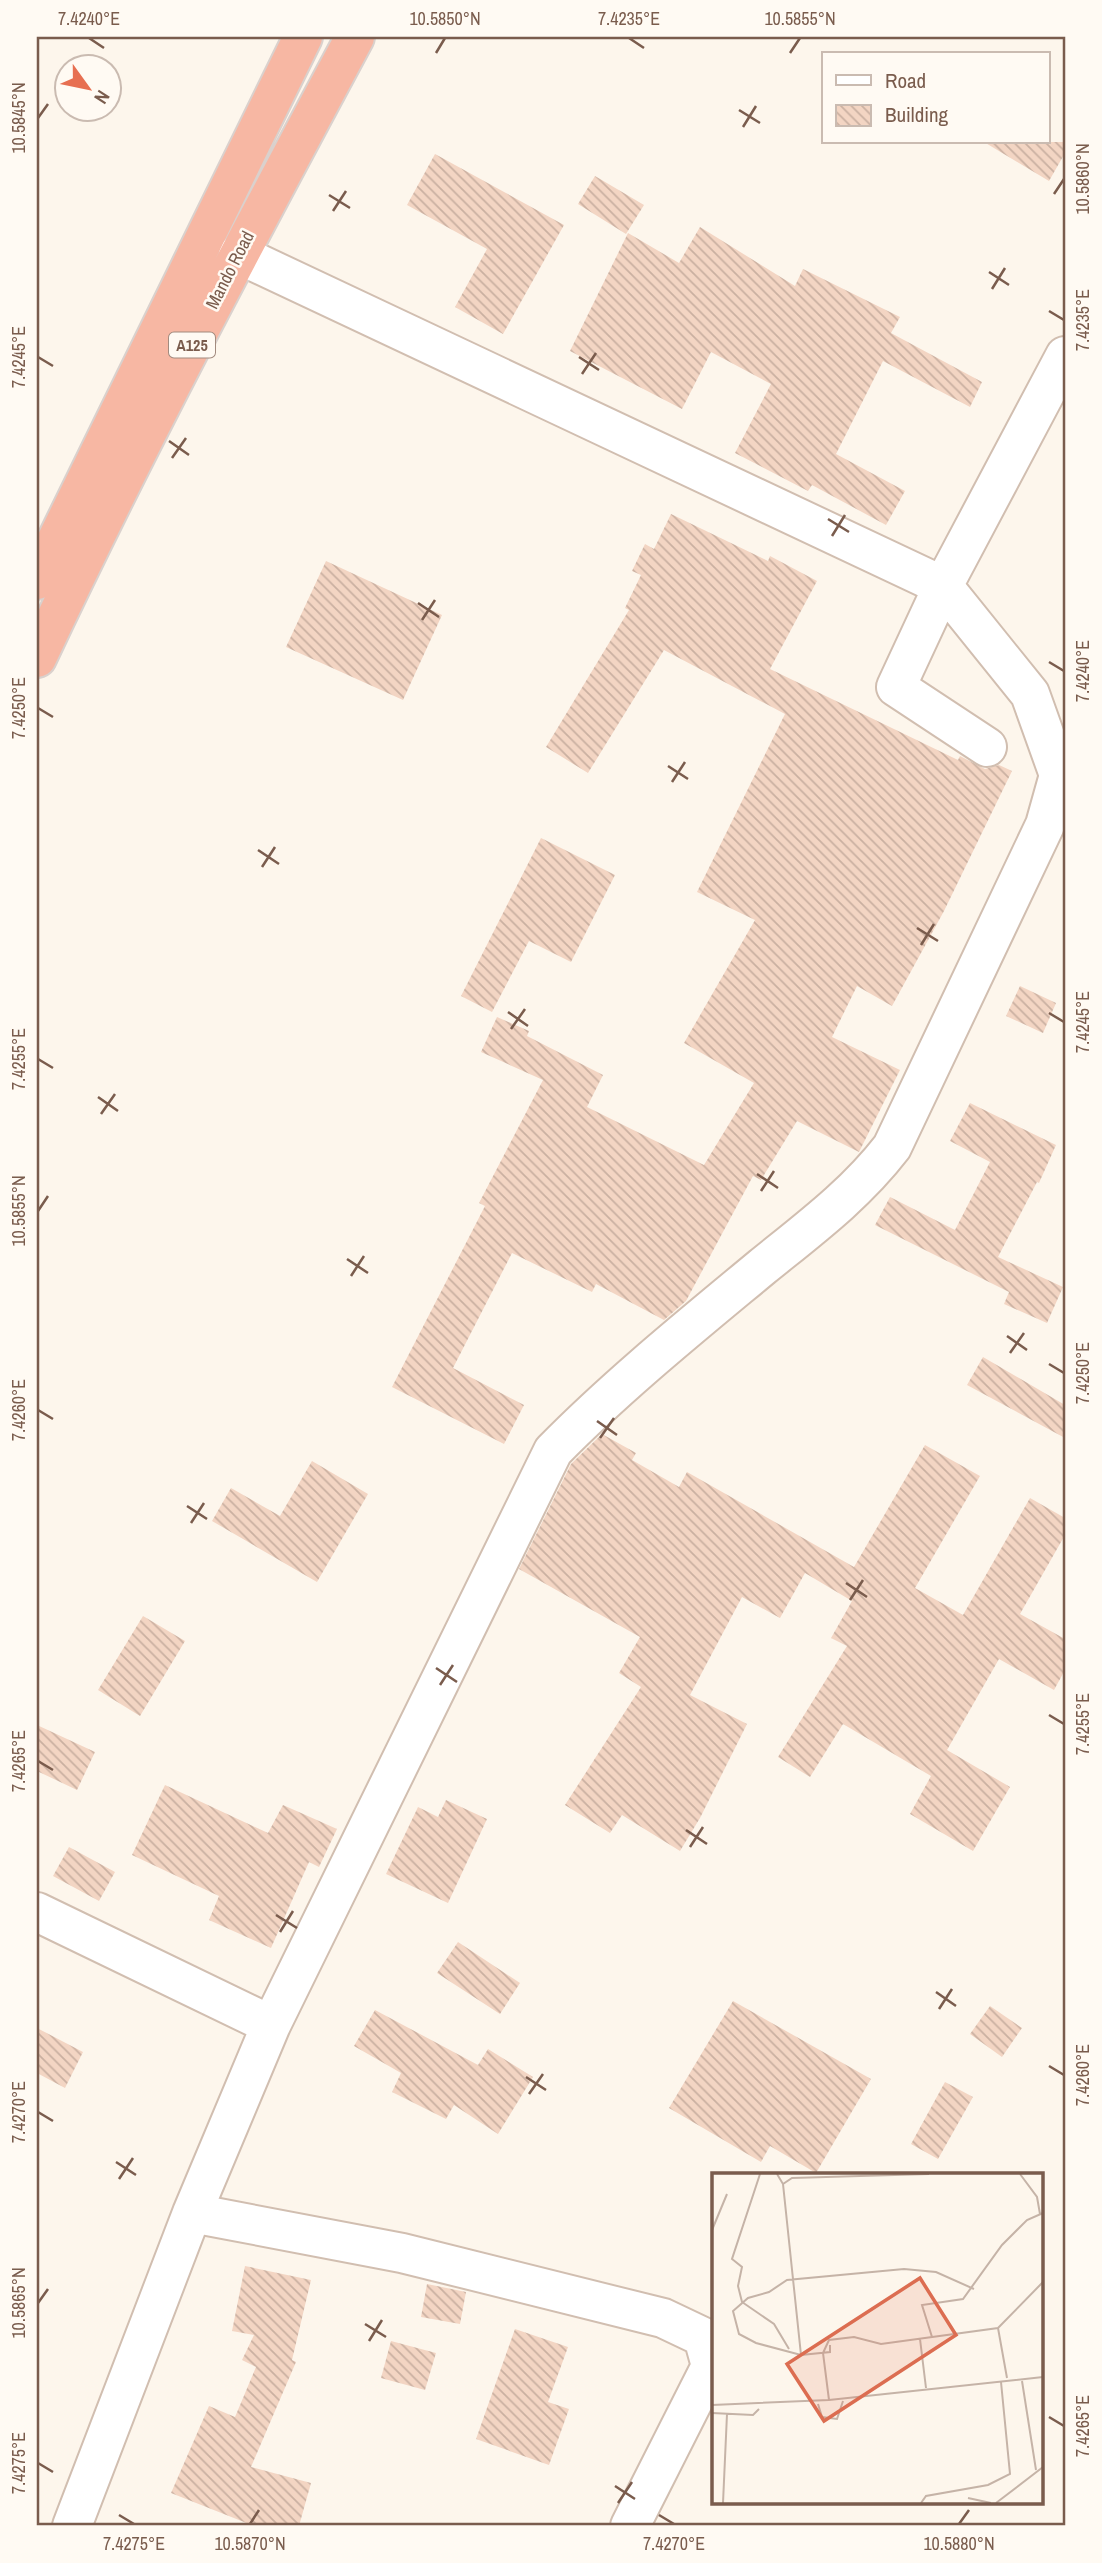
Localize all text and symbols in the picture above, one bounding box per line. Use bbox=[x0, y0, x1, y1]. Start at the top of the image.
text: 7.4240°E bbox=[58, 6, 120, 31]
text: 10.5850°N bbox=[409, 6, 481, 31]
text: 7.4235°E bbox=[598, 6, 660, 31]
text: 10.5855°N bbox=[764, 6, 836, 31]
north arrow bbox=[52, 52, 122, 122]
legend bbox=[822, 52, 1050, 144]
text: Road bbox=[885, 66, 926, 95]
text: 10.5845°N bbox=[6, 82, 31, 154]
text: N bbox=[88, 85, 116, 109]
text: Building bbox=[885, 100, 949, 129]
text: 10.5860°N bbox=[1070, 143, 1095, 215]
street label: Mando Road bbox=[199, 226, 260, 313]
text: 7.4235°E bbox=[1070, 289, 1095, 351]
text: 7.4245°E bbox=[6, 326, 31, 388]
road number: A125 bbox=[169, 332, 215, 358]
text: 7.4240°E bbox=[1070, 640, 1095, 702]
text: 7.4250°E bbox=[6, 677, 31, 739]
text: 7.4245°E bbox=[1070, 991, 1095, 1053]
text: 7.4255°E bbox=[6, 1028, 31, 1090]
text: 10.5855°N bbox=[6, 1175, 31, 1247]
text: 7.4250°E bbox=[1070, 1342, 1095, 1404]
text: 7.4260°E bbox=[6, 1379, 31, 1441]
text: 7.4255°E bbox=[1070, 1693, 1095, 1755]
text: 7.4265°E bbox=[6, 1730, 31, 1792]
text: 7.4260°E bbox=[1070, 2044, 1095, 2106]
text: 7.4270°E bbox=[6, 2081, 31, 2143]
inset map bbox=[712, 2173, 1042, 2504]
text: 10.5865°N bbox=[6, 2267, 31, 2339]
text: 7.4265°E bbox=[1070, 2395, 1095, 2457]
text: 7.4275°E bbox=[6, 2432, 31, 2494]
text: 7.4275°E bbox=[103, 2531, 165, 2556]
text: 10.5870°N bbox=[214, 2531, 286, 2556]
text: 7.4270°E bbox=[643, 2531, 705, 2556]
text: 10.5880°N bbox=[923, 2531, 995, 2556]

